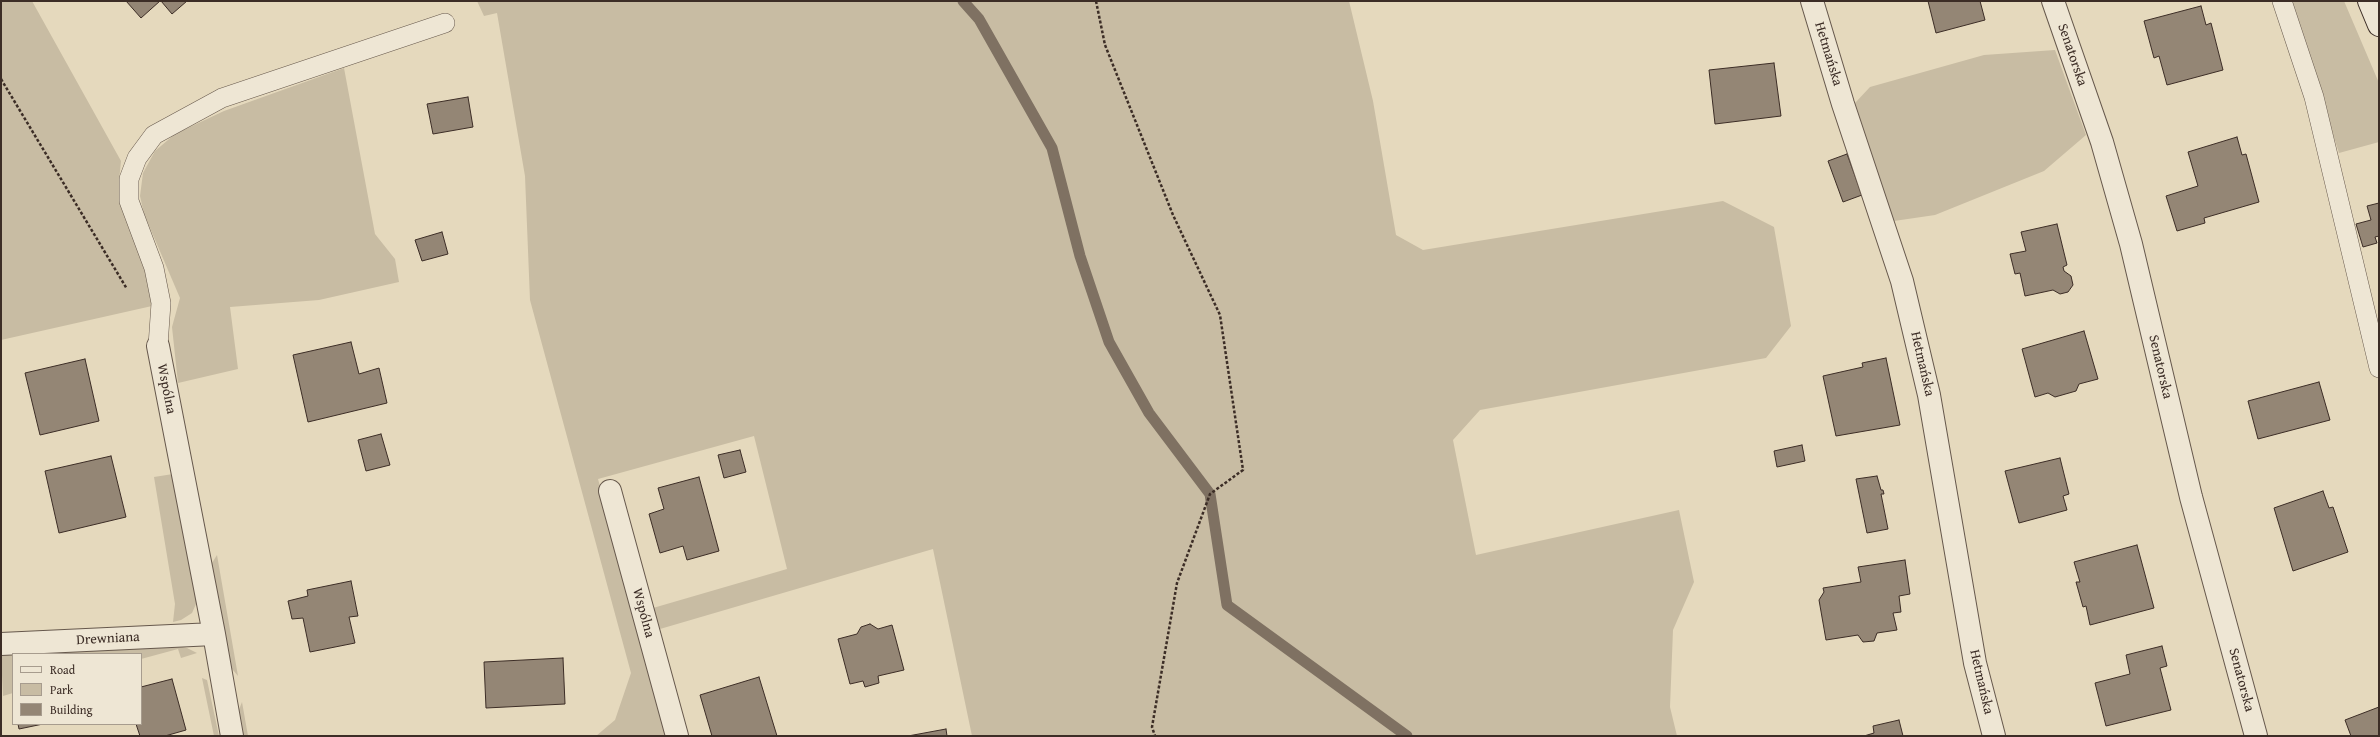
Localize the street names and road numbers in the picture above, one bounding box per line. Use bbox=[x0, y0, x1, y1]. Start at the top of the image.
street label: Hetmańska bbox=[1810, 20, 1846, 88]
street label: Senatorska bbox=[2053, 22, 2091, 88]
street label: Hetmańska bbox=[1906, 330, 1938, 398]
street label: Senatorska bbox=[2145, 333, 2175, 401]
street label: Wspólna bbox=[153, 363, 179, 415]
street label: Wspólna bbox=[628, 586, 658, 640]
street label: Drewniana bbox=[76, 629, 140, 649]
street label: Senatorska bbox=[2224, 646, 2258, 714]
street label: Hetmańska bbox=[1965, 648, 1997, 716]

